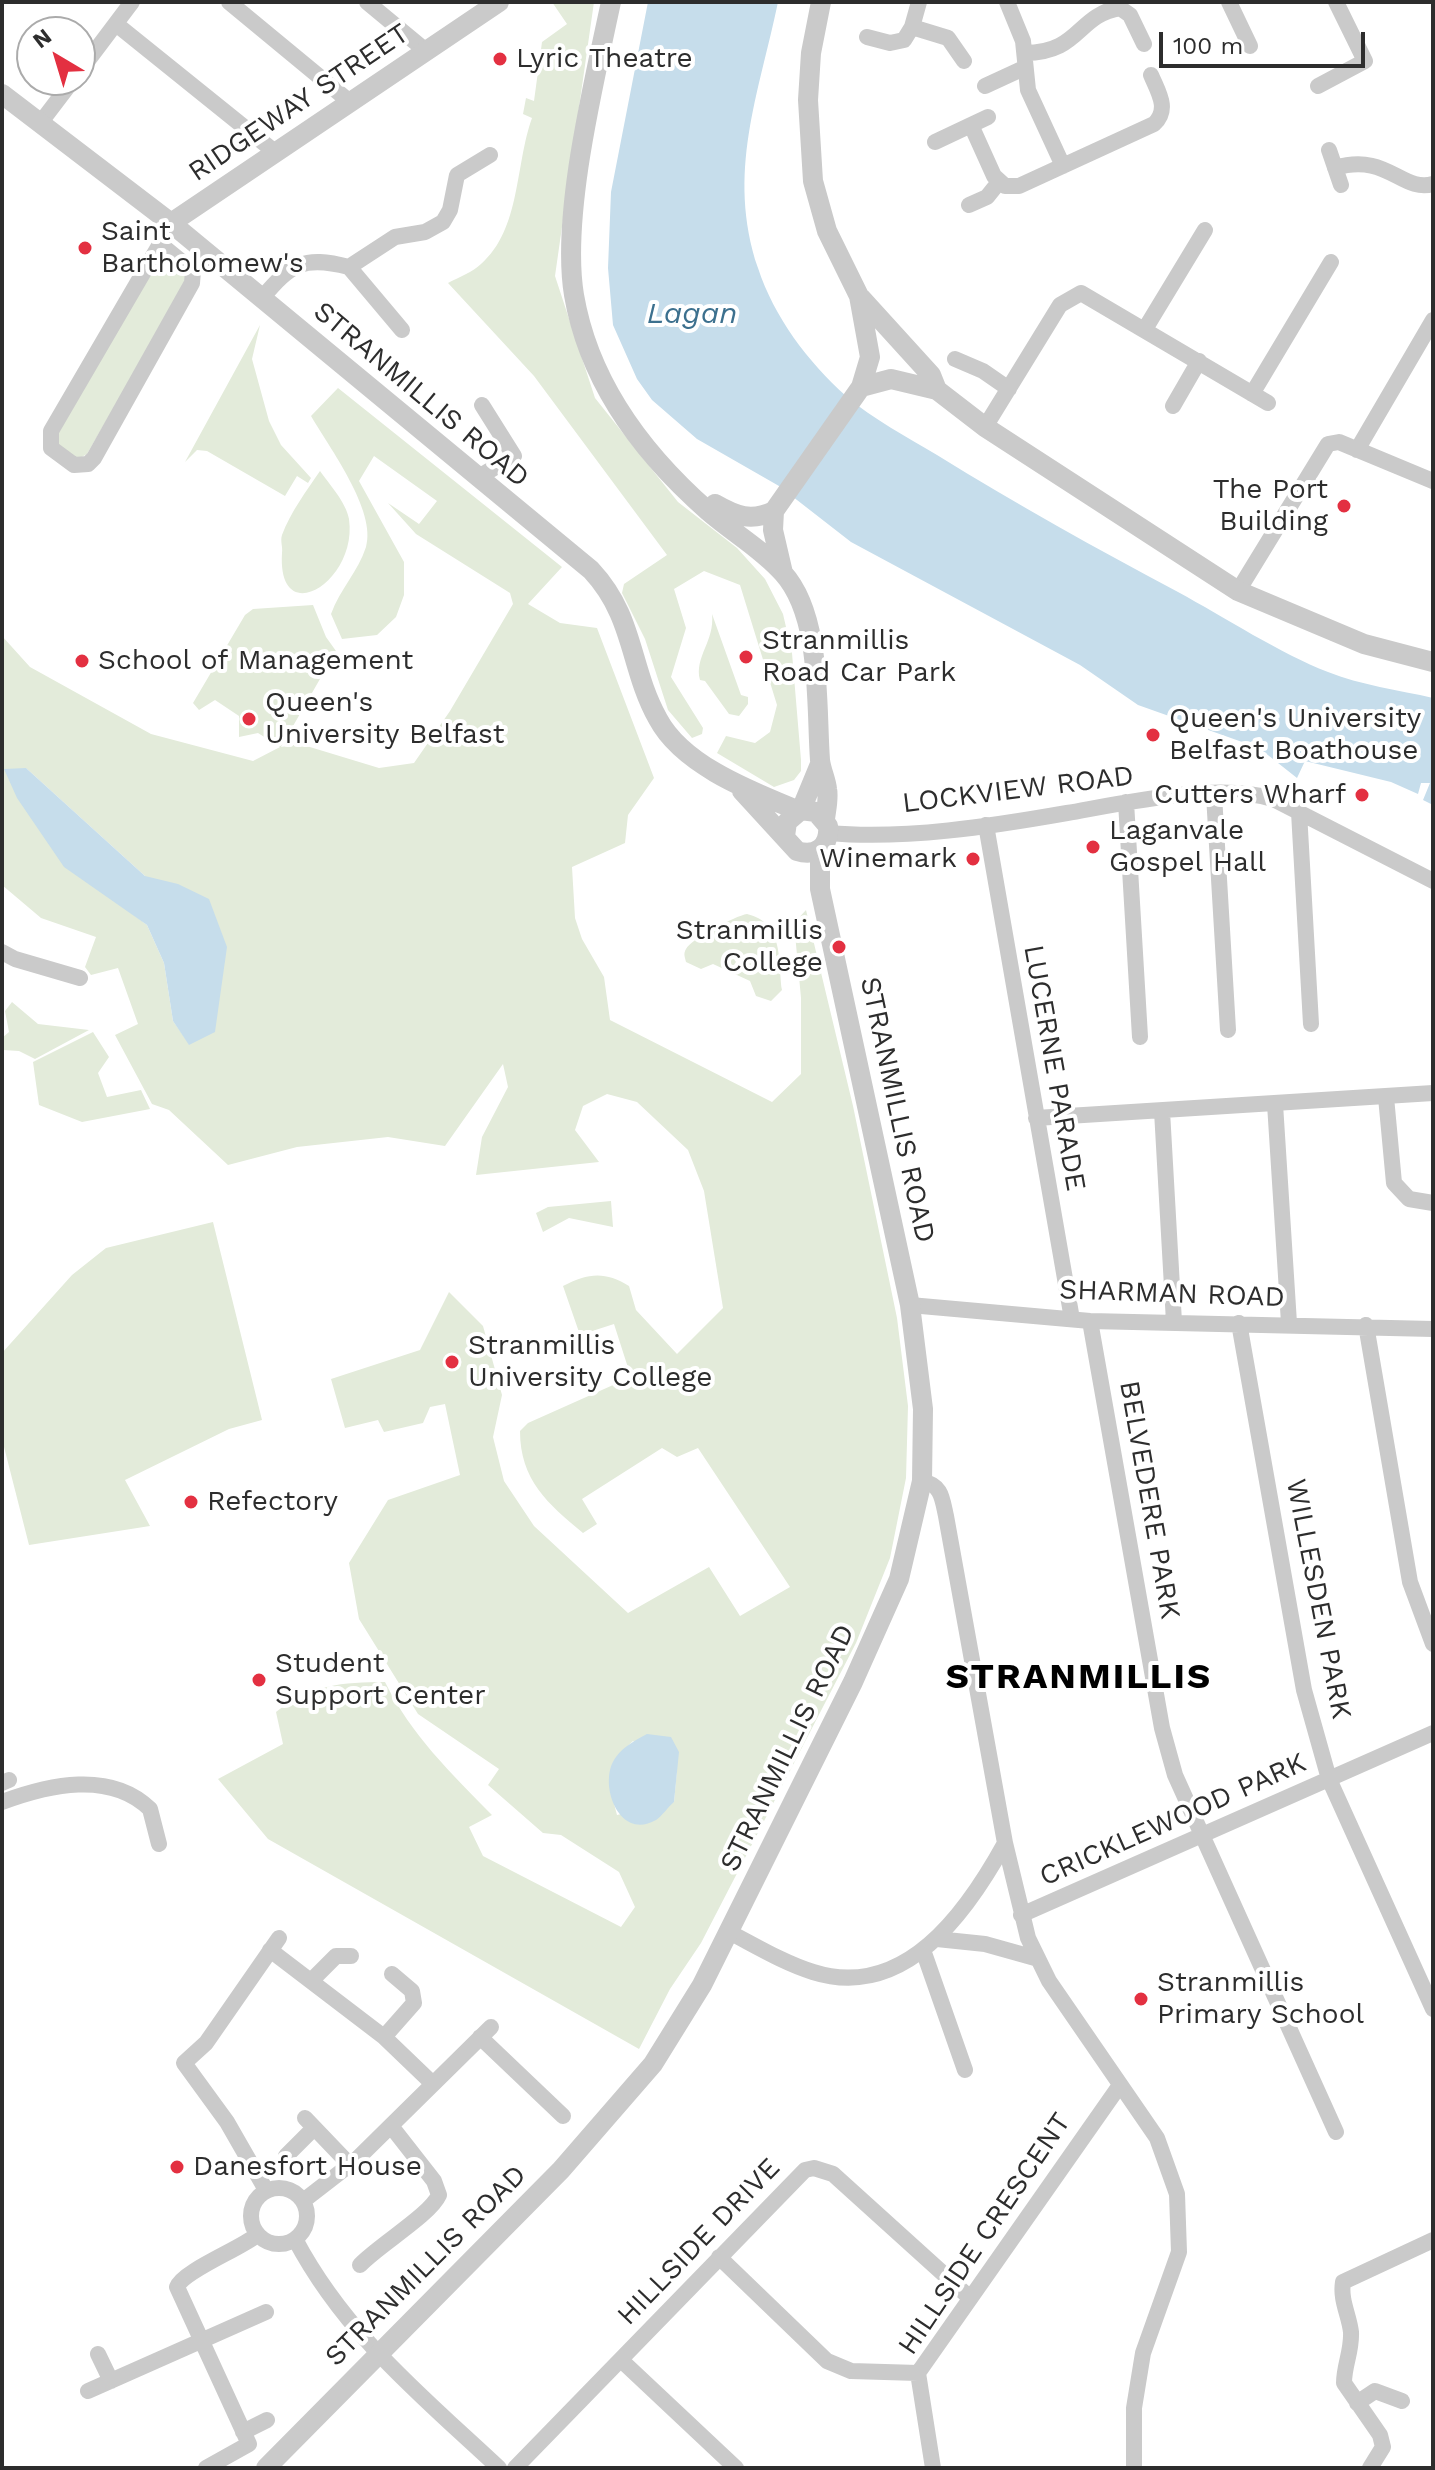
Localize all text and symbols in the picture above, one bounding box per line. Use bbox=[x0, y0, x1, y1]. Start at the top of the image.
north arrow bbox=[16, 16, 96, 96]
scale bar bbox=[1163, 16, 1369, 66]
street label: RIDGEWAY STREET bbox=[182, 17, 416, 189]
text: N bbox=[28, 23, 56, 53]
text: 100 m bbox=[1173, 32, 1243, 60]
place label: Lyric Theatre bbox=[516, 42, 693, 76]
marker: Lyric Theatre bbox=[491, 50, 509, 68]
place label: Saint Bartholomew's bbox=[101, 215, 304, 281]
marker: Saint Bartholomew's bbox=[76, 239, 94, 257]
street label: STRANMILLIS ROAD bbox=[307, 295, 535, 495]
water label: Lagan bbox=[647, 296, 737, 332]
place label: The Port Building bbox=[1213, 473, 1328, 539]
marker: The Port Building bbox=[1335, 497, 1353, 515]
place label: Stranmillis Road Car Park bbox=[762, 624, 956, 690]
place label: School of Management bbox=[98, 644, 413, 678]
marker: Stranmillis Road Car Park bbox=[737, 648, 755, 666]
marker: School of Management bbox=[73, 652, 91, 670]
place label: Queen's University Belfast bbox=[265, 686, 504, 752]
place label: Queen's University Belfast Boathouse bbox=[1169, 702, 1421, 768]
marker: Queen's University Belfast bbox=[240, 710, 258, 728]
marker: Queen's University Belfast Boathouse bbox=[1144, 726, 1162, 744]
street label: LOCKVIEW ROAD bbox=[900, 759, 1136, 821]
place label: Cutters Wharf bbox=[1154, 778, 1346, 812]
marker: Cutters Wharf bbox=[1353, 786, 1371, 804]
place label: Laganvale Gospel Hall bbox=[1109, 814, 1266, 880]
marker: Laganvale Gospel Hall bbox=[1084, 838, 1102, 856]
place label: Winemark bbox=[819, 842, 957, 876]
marker: Winemark bbox=[964, 850, 982, 868]
place label: Stranmillis College bbox=[676, 914, 823, 980]
marker: Stranmillis College bbox=[830, 938, 848, 956]
street label: LUCERNE PARADE bbox=[1016, 942, 1092, 1194]
street label: STRANMILLIS ROAD bbox=[852, 974, 942, 1246]
street label: SHARMAN ROAD bbox=[1059, 1273, 1285, 1315]
place label: Stranmillis University College bbox=[468, 1329, 712, 1395]
marker: Stranmillis University College bbox=[443, 1353, 461, 1371]
street label: BELVEDERE PARK bbox=[1112, 1378, 1186, 1622]
street label: WILLESDEN PARK bbox=[1278, 1476, 1358, 1722]
place label: Refectory bbox=[207, 1485, 338, 1519]
marker: Refectory bbox=[182, 1493, 200, 1511]
street label: STRANMILLIS ROAD bbox=[714, 1619, 862, 1877]
place label: Student Support Center bbox=[275, 1647, 486, 1713]
district label: STRANMILLIS bbox=[946, 1655, 1212, 1699]
marker: Student Support Center bbox=[250, 1671, 268, 1689]
street label: CRICKLEWOOD PARK bbox=[1035, 1746, 1311, 1894]
place label: Stranmillis Primary School bbox=[1157, 1966, 1364, 2032]
marker: Stranmillis Primary School bbox=[1132, 1990, 1150, 2008]
street label: HILLSIDE CRESCENT bbox=[892, 2107, 1078, 2361]
place label: Danesfort House bbox=[193, 2150, 422, 2184]
street label: HILLSIDE DRIVE bbox=[611, 2151, 787, 2333]
marker: Danesfort House bbox=[168, 2158, 186, 2176]
street label: STRANMILLIS ROAD bbox=[318, 2158, 534, 2374]

